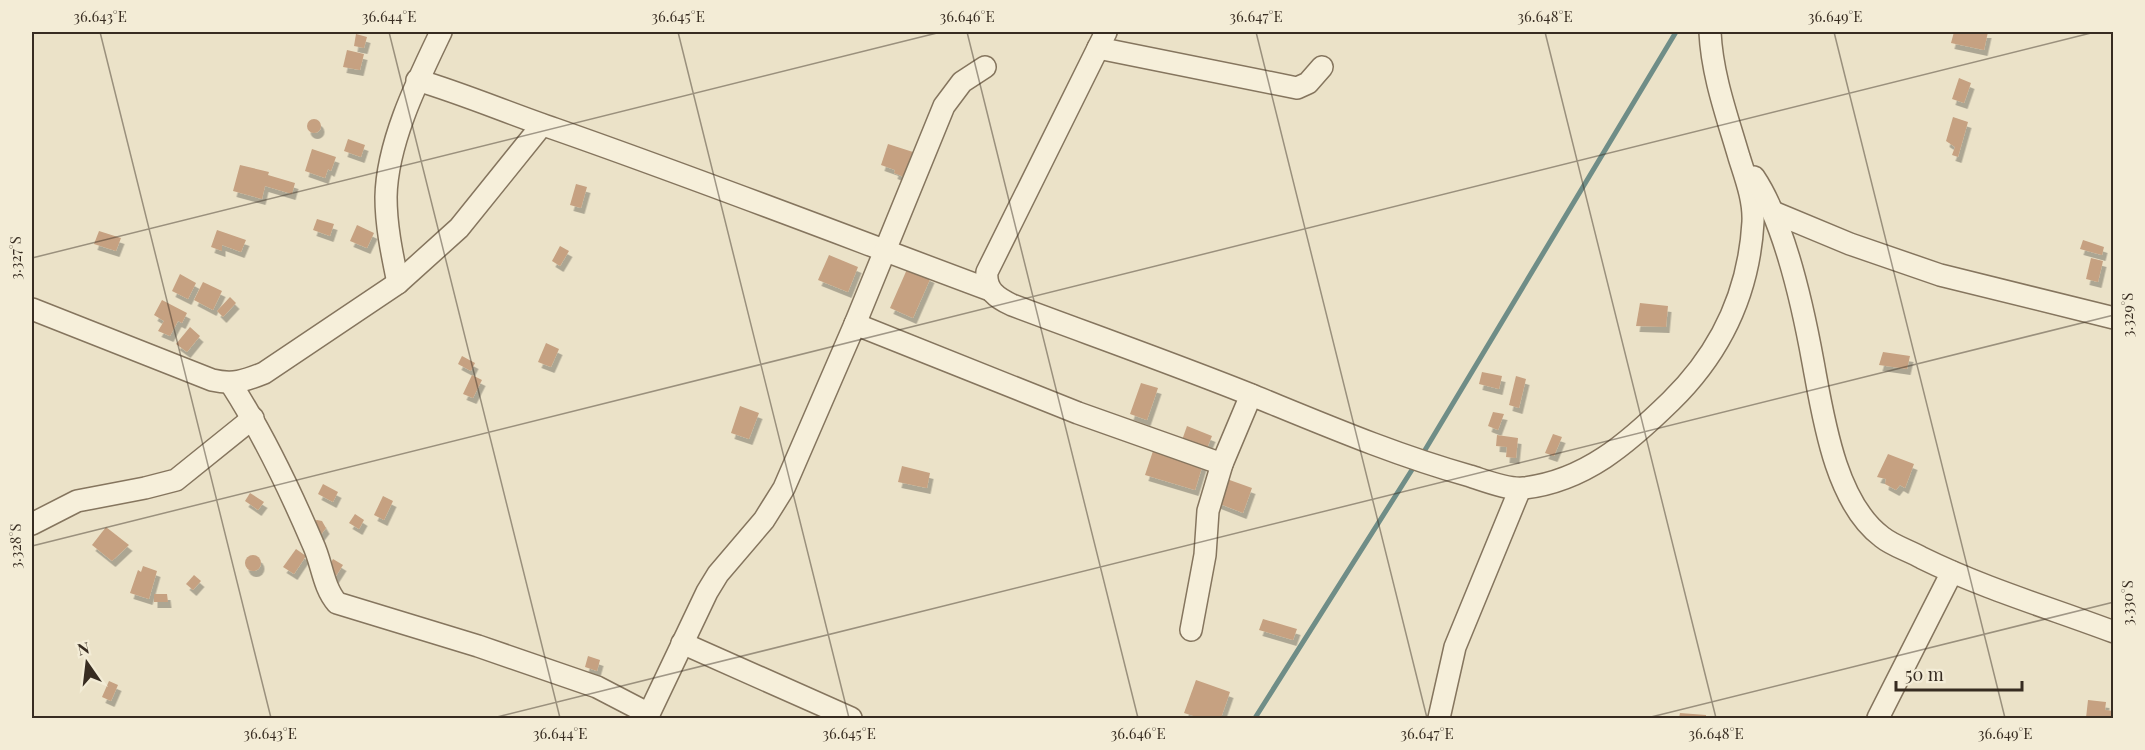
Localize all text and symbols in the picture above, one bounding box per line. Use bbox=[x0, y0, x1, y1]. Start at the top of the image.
text: 36.643°E bbox=[73, 6, 127, 26]
text: 36.644°E bbox=[362, 6, 416, 26]
text: 36.645°E bbox=[651, 6, 705, 26]
text: 36.646°E bbox=[939, 6, 995, 26]
text: 36.647°E bbox=[1229, 6, 1283, 26]
text: 36.648°E bbox=[1517, 6, 1573, 26]
text: 36.649°E bbox=[1808, 6, 1862, 26]
text: 3.327°S bbox=[5, 236, 25, 280]
text: 3.329°S bbox=[2117, 293, 2137, 337]
text: 3.328°S bbox=[5, 523, 25, 569]
text: 3.330°S bbox=[2117, 580, 2137, 626]
north arrow bbox=[57, 633, 117, 693]
text: N bbox=[75, 636, 92, 660]
scale bar bbox=[1896, 654, 2022, 692]
text: 50 m bbox=[1905, 662, 1944, 686]
text: 36.643°E bbox=[243, 723, 297, 743]
text: 36.644°E bbox=[533, 723, 587, 743]
text: 36.645°E bbox=[822, 723, 876, 743]
text: 36.646°E bbox=[1110, 723, 1166, 743]
text: 36.647°E bbox=[1400, 723, 1454, 743]
text: 36.648°E bbox=[1688, 723, 1744, 743]
text: 36.649°E bbox=[1978, 723, 2032, 743]

